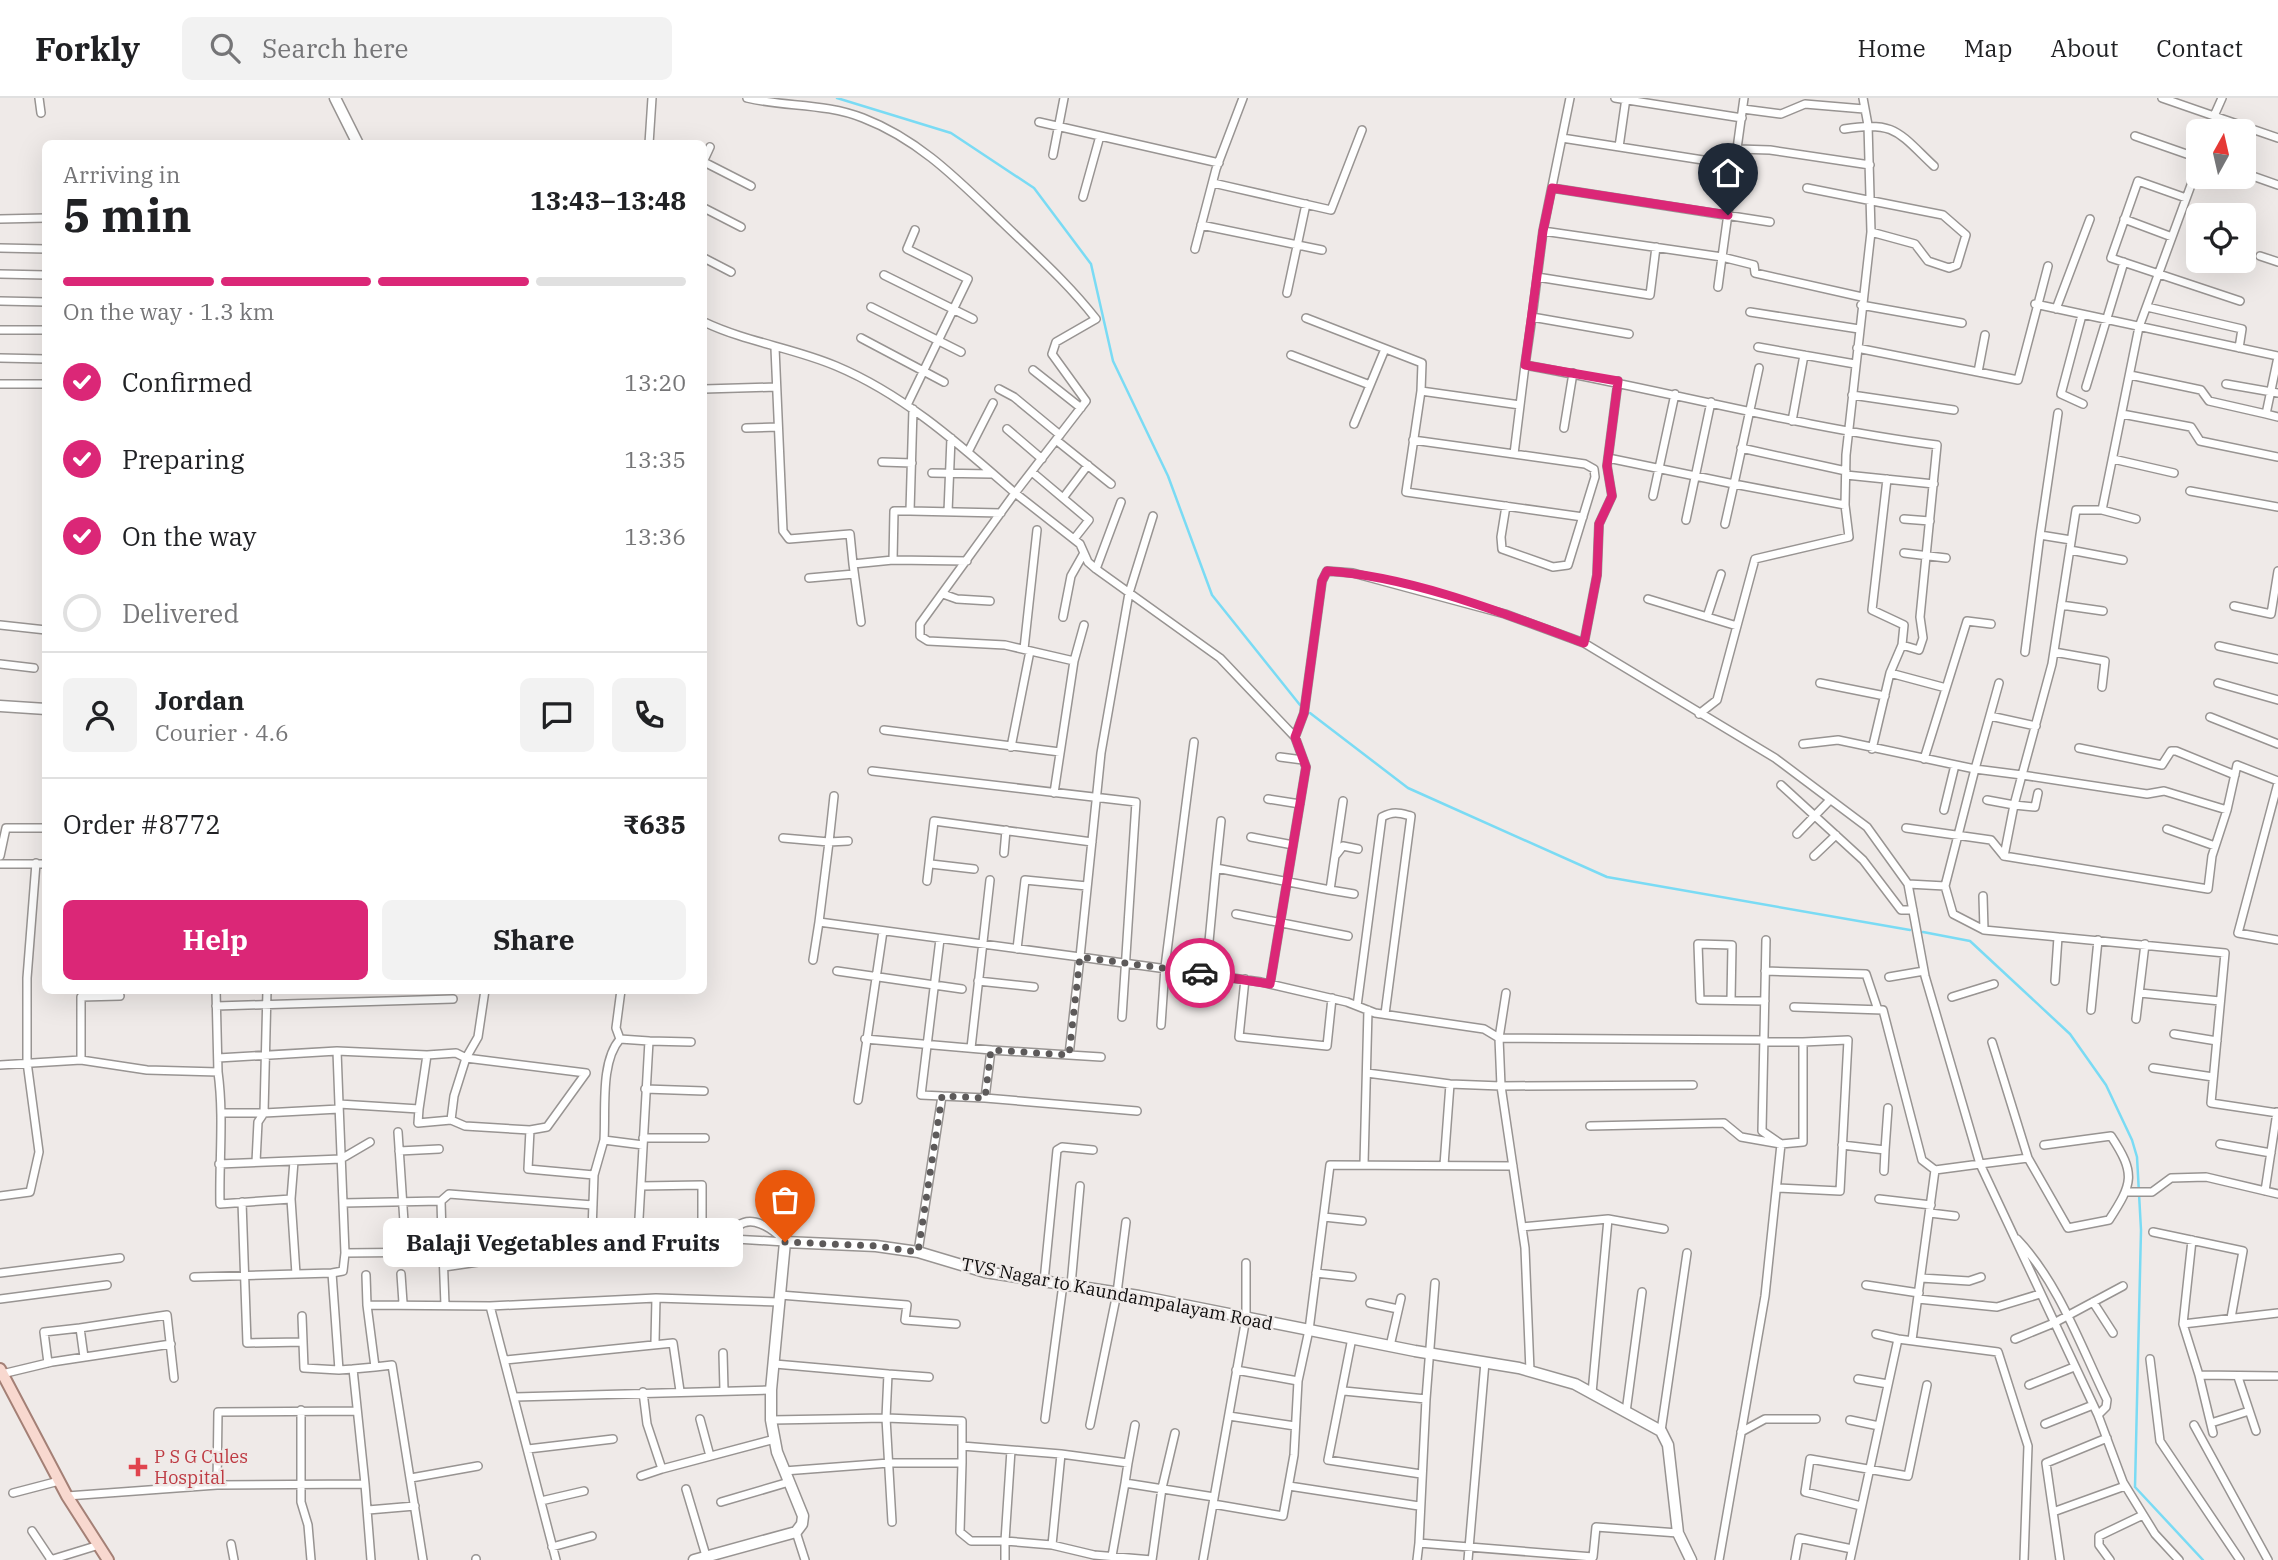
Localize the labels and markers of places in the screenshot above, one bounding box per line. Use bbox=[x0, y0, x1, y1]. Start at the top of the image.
pin bbox=[1698, 143, 1758, 215]
pin bbox=[755, 1170, 815, 1242]
callout: Balaji Vegetables and Fruits bbox=[382, 1218, 743, 1266]
place label: P S G Cules Hospital bbox=[154, 1445, 248, 1489]
marker: P S G Cules Hospital bbox=[128, 1457, 148, 1477]

